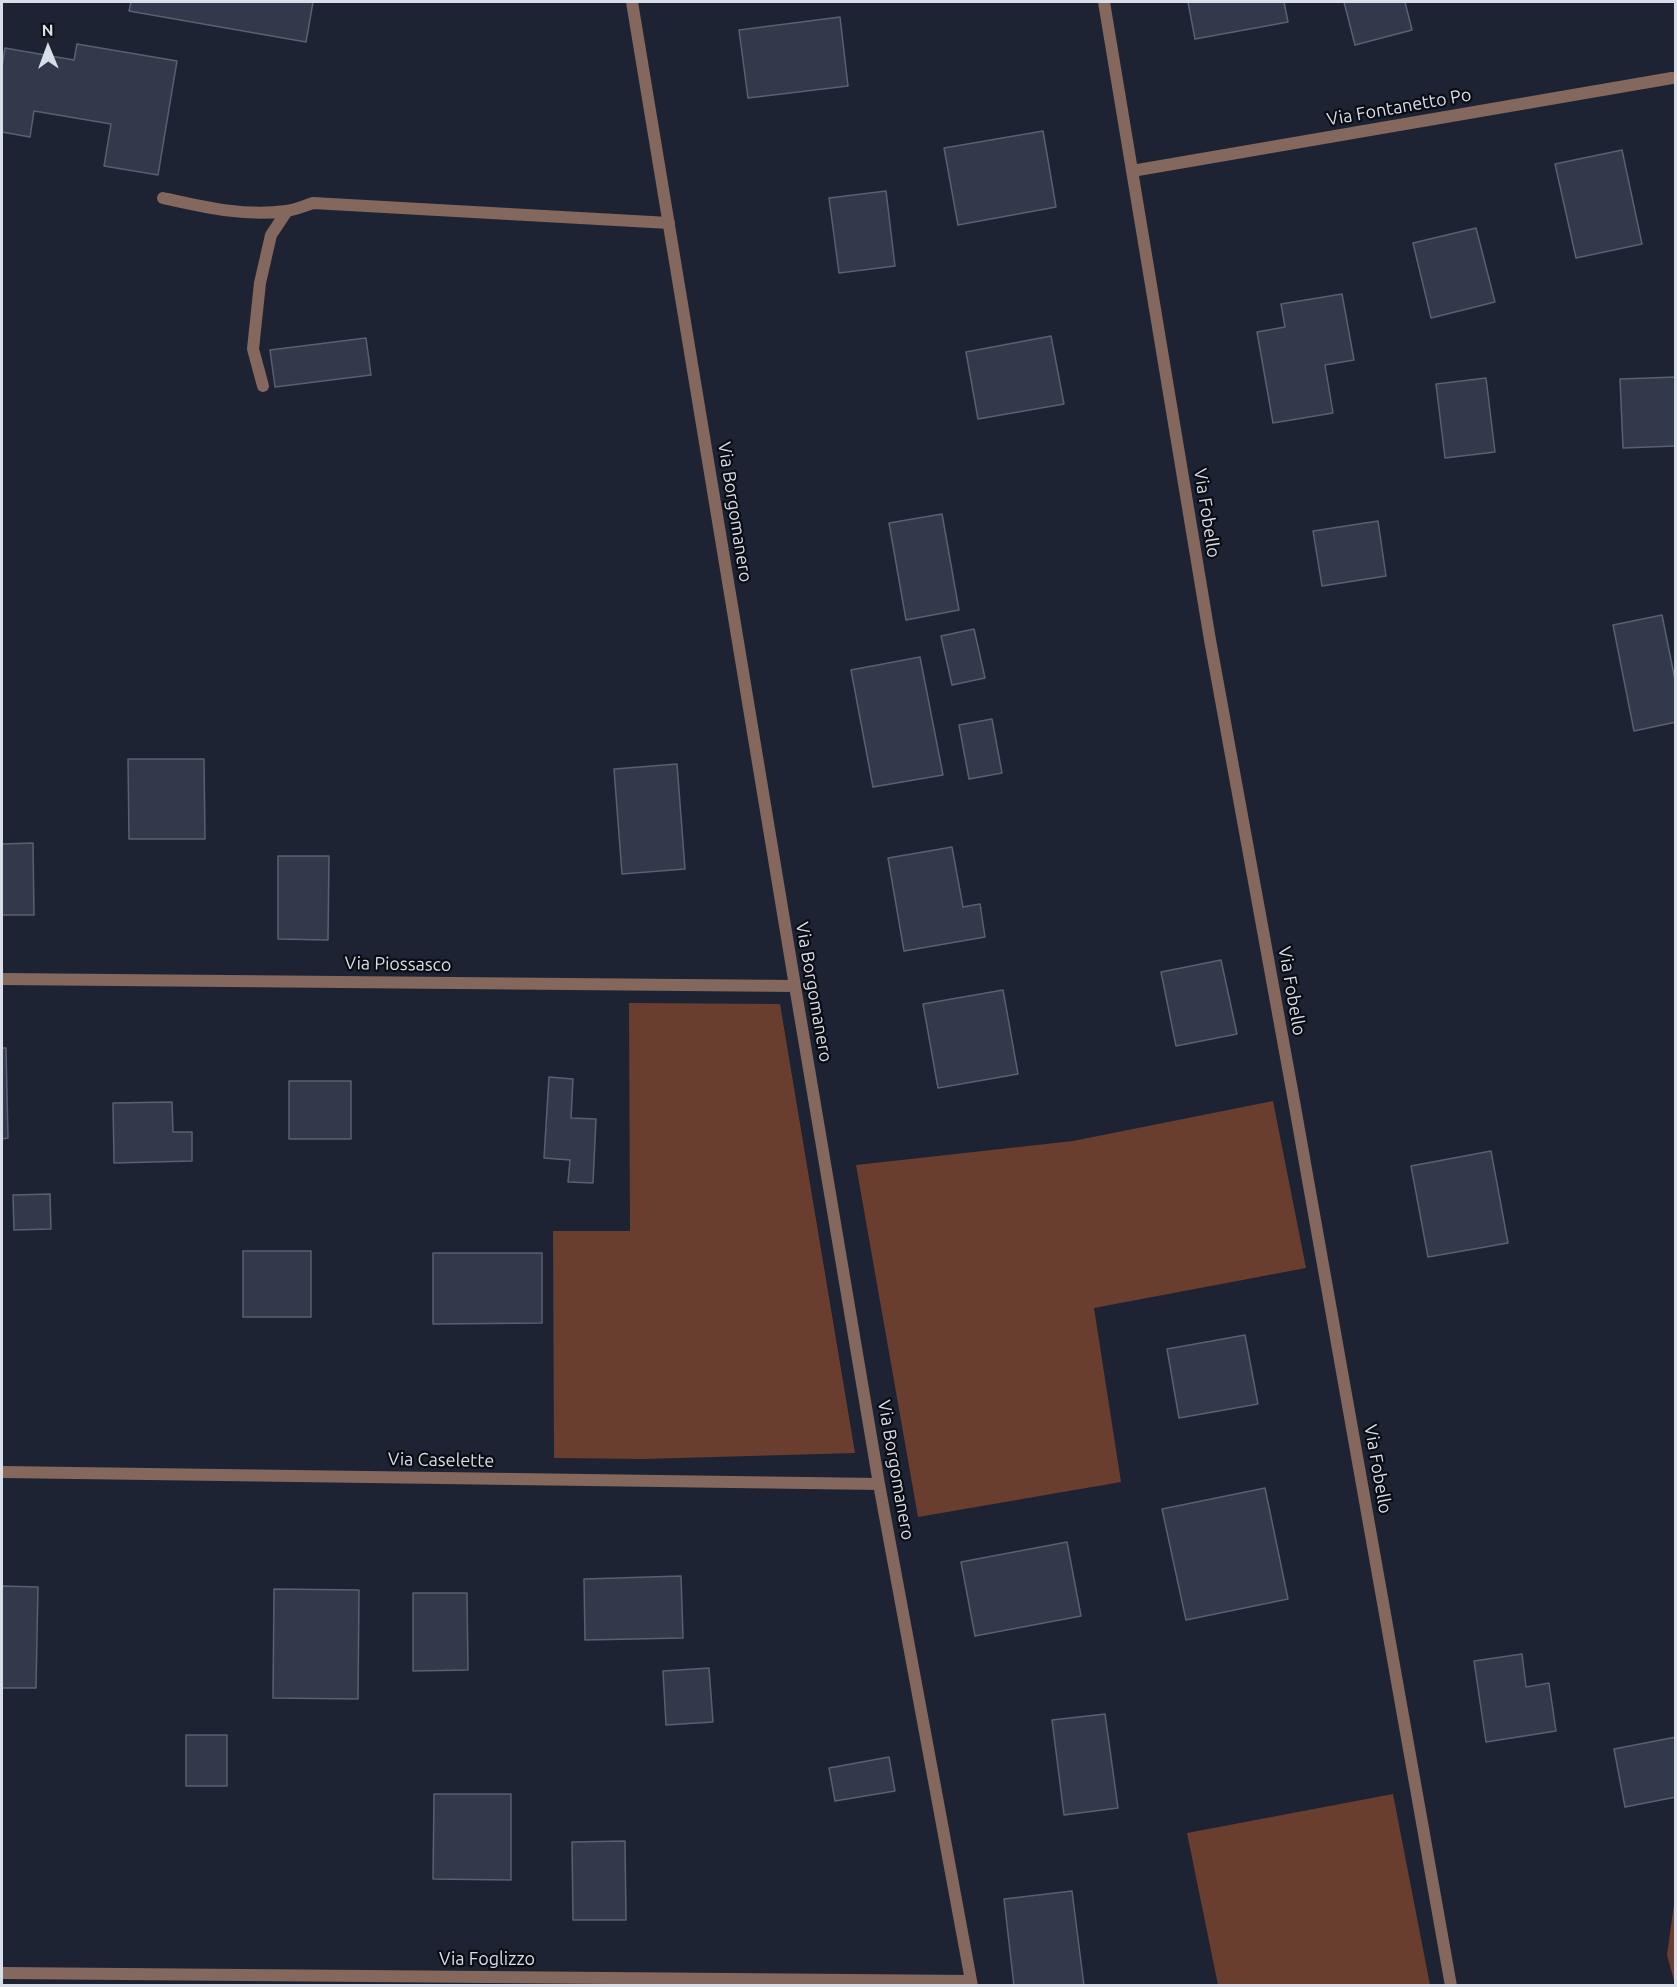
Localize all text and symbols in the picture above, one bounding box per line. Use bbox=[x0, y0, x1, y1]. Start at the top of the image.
north arrow bbox=[18, 18, 78, 78]
text: N bbox=[42, 21, 54, 39]
street label: Via Fontanetto Po bbox=[1325, 84, 1473, 130]
street label: Via Borgomanero bbox=[713, 440, 757, 584]
street label: Via Fobello bbox=[1189, 467, 1225, 559]
street label: Via Borgomanero bbox=[791, 920, 837, 1064]
street label: Via Fobello bbox=[1274, 945, 1310, 1037]
street label: Via Piossasco bbox=[344, 952, 452, 976]
street label: Via Borgomanero bbox=[873, 1398, 919, 1542]
street label: Via Fobello bbox=[1360, 1423, 1396, 1515]
street label: Via Caselette bbox=[388, 1448, 494, 1472]
street label: Via Foglizzo bbox=[439, 1948, 535, 1970]

